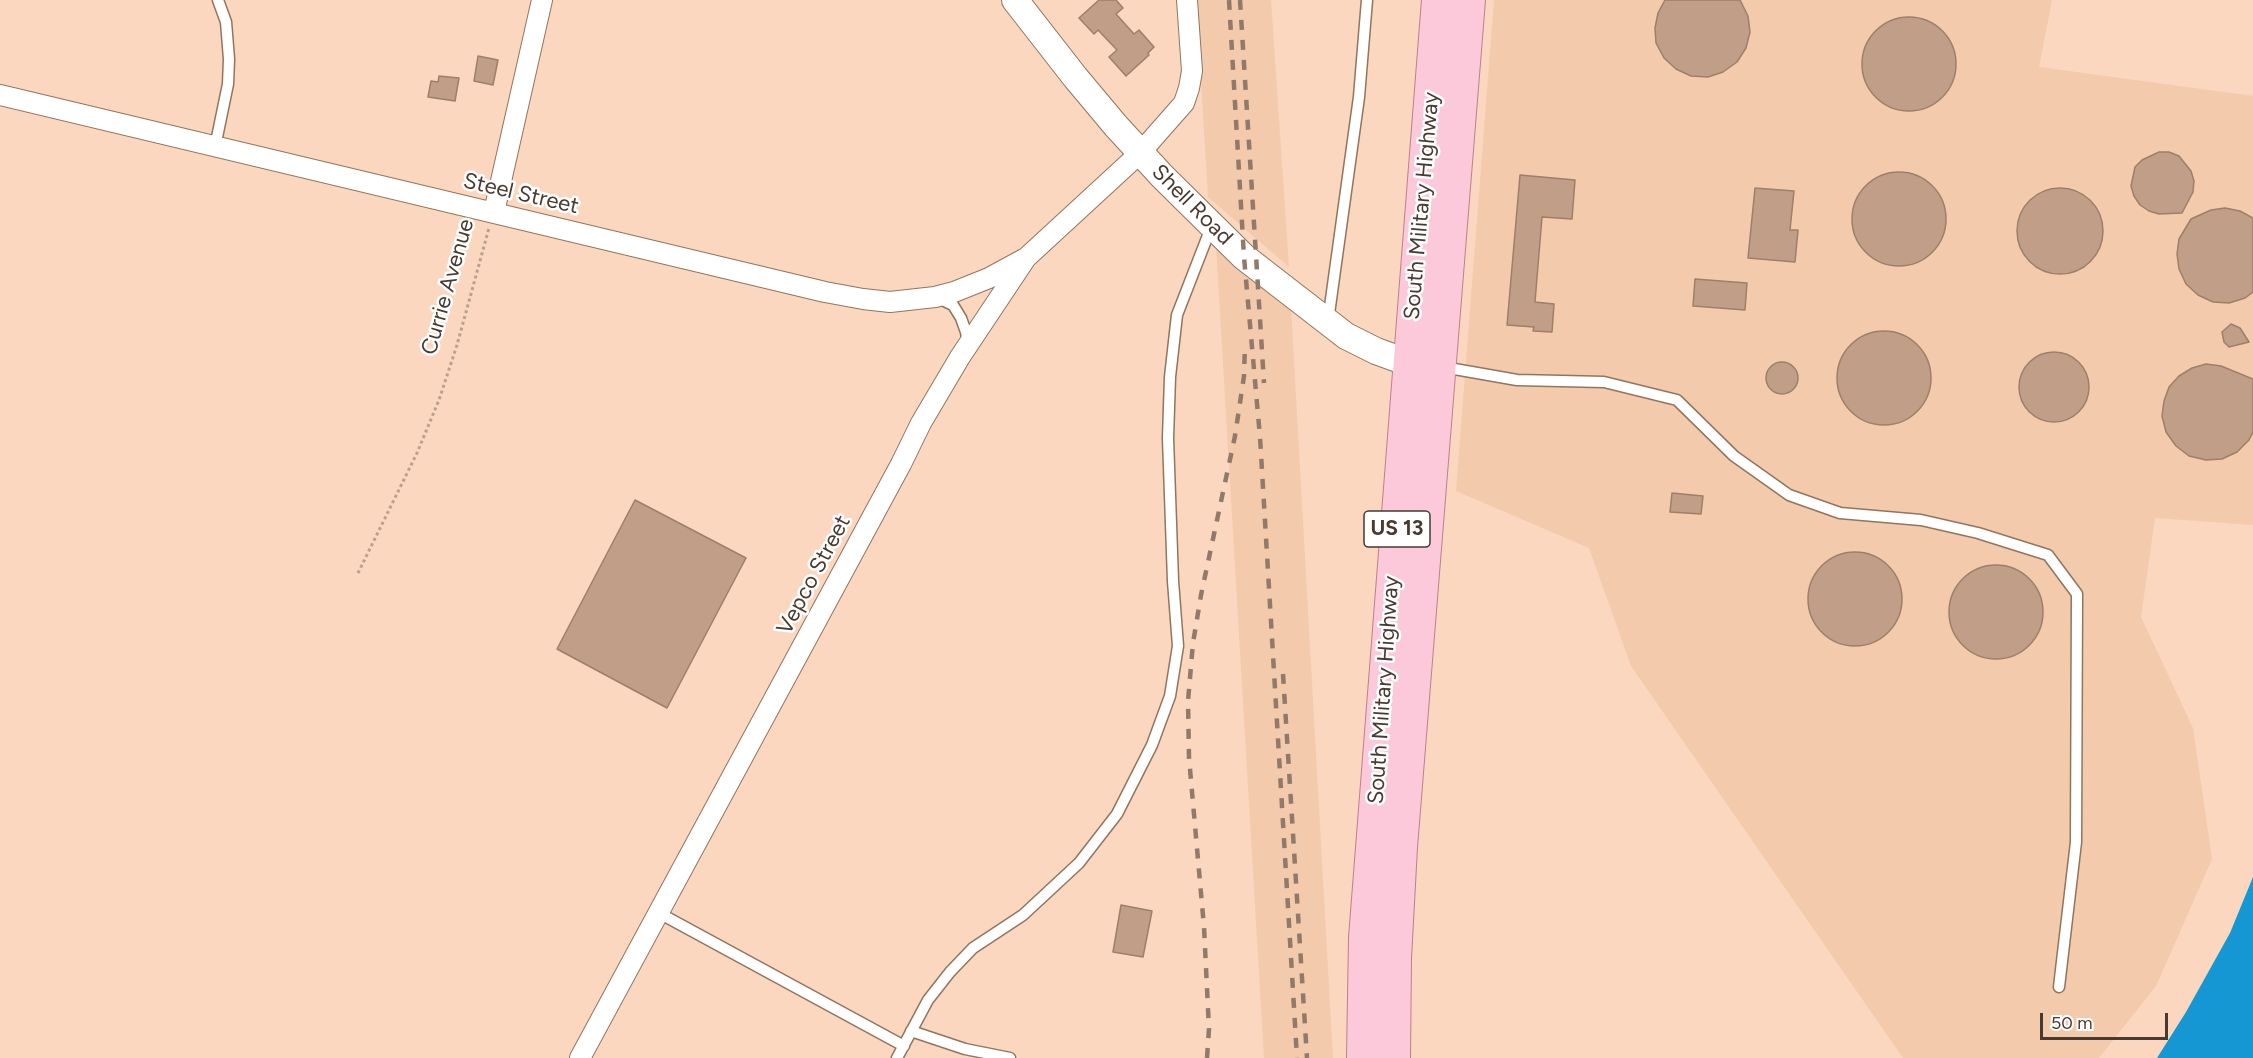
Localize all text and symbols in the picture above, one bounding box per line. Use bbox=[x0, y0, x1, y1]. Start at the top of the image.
street label: South Military Highway bbox=[1399, 91, 1445, 321]
street label: Shell Road bbox=[1146, 159, 1238, 251]
street label: Steel Street bbox=[461, 168, 581, 220]
street label: Currie Avenue bbox=[416, 216, 480, 358]
street label: Vepco Street bbox=[772, 511, 856, 639]
road number: US 13 bbox=[1364, 511, 1430, 547]
street label: South Military Highway bbox=[1363, 575, 1405, 805]
scale bar bbox=[2043, 1001, 2170, 1039]
text: 50 m bbox=[2051, 1012, 2093, 1034]

